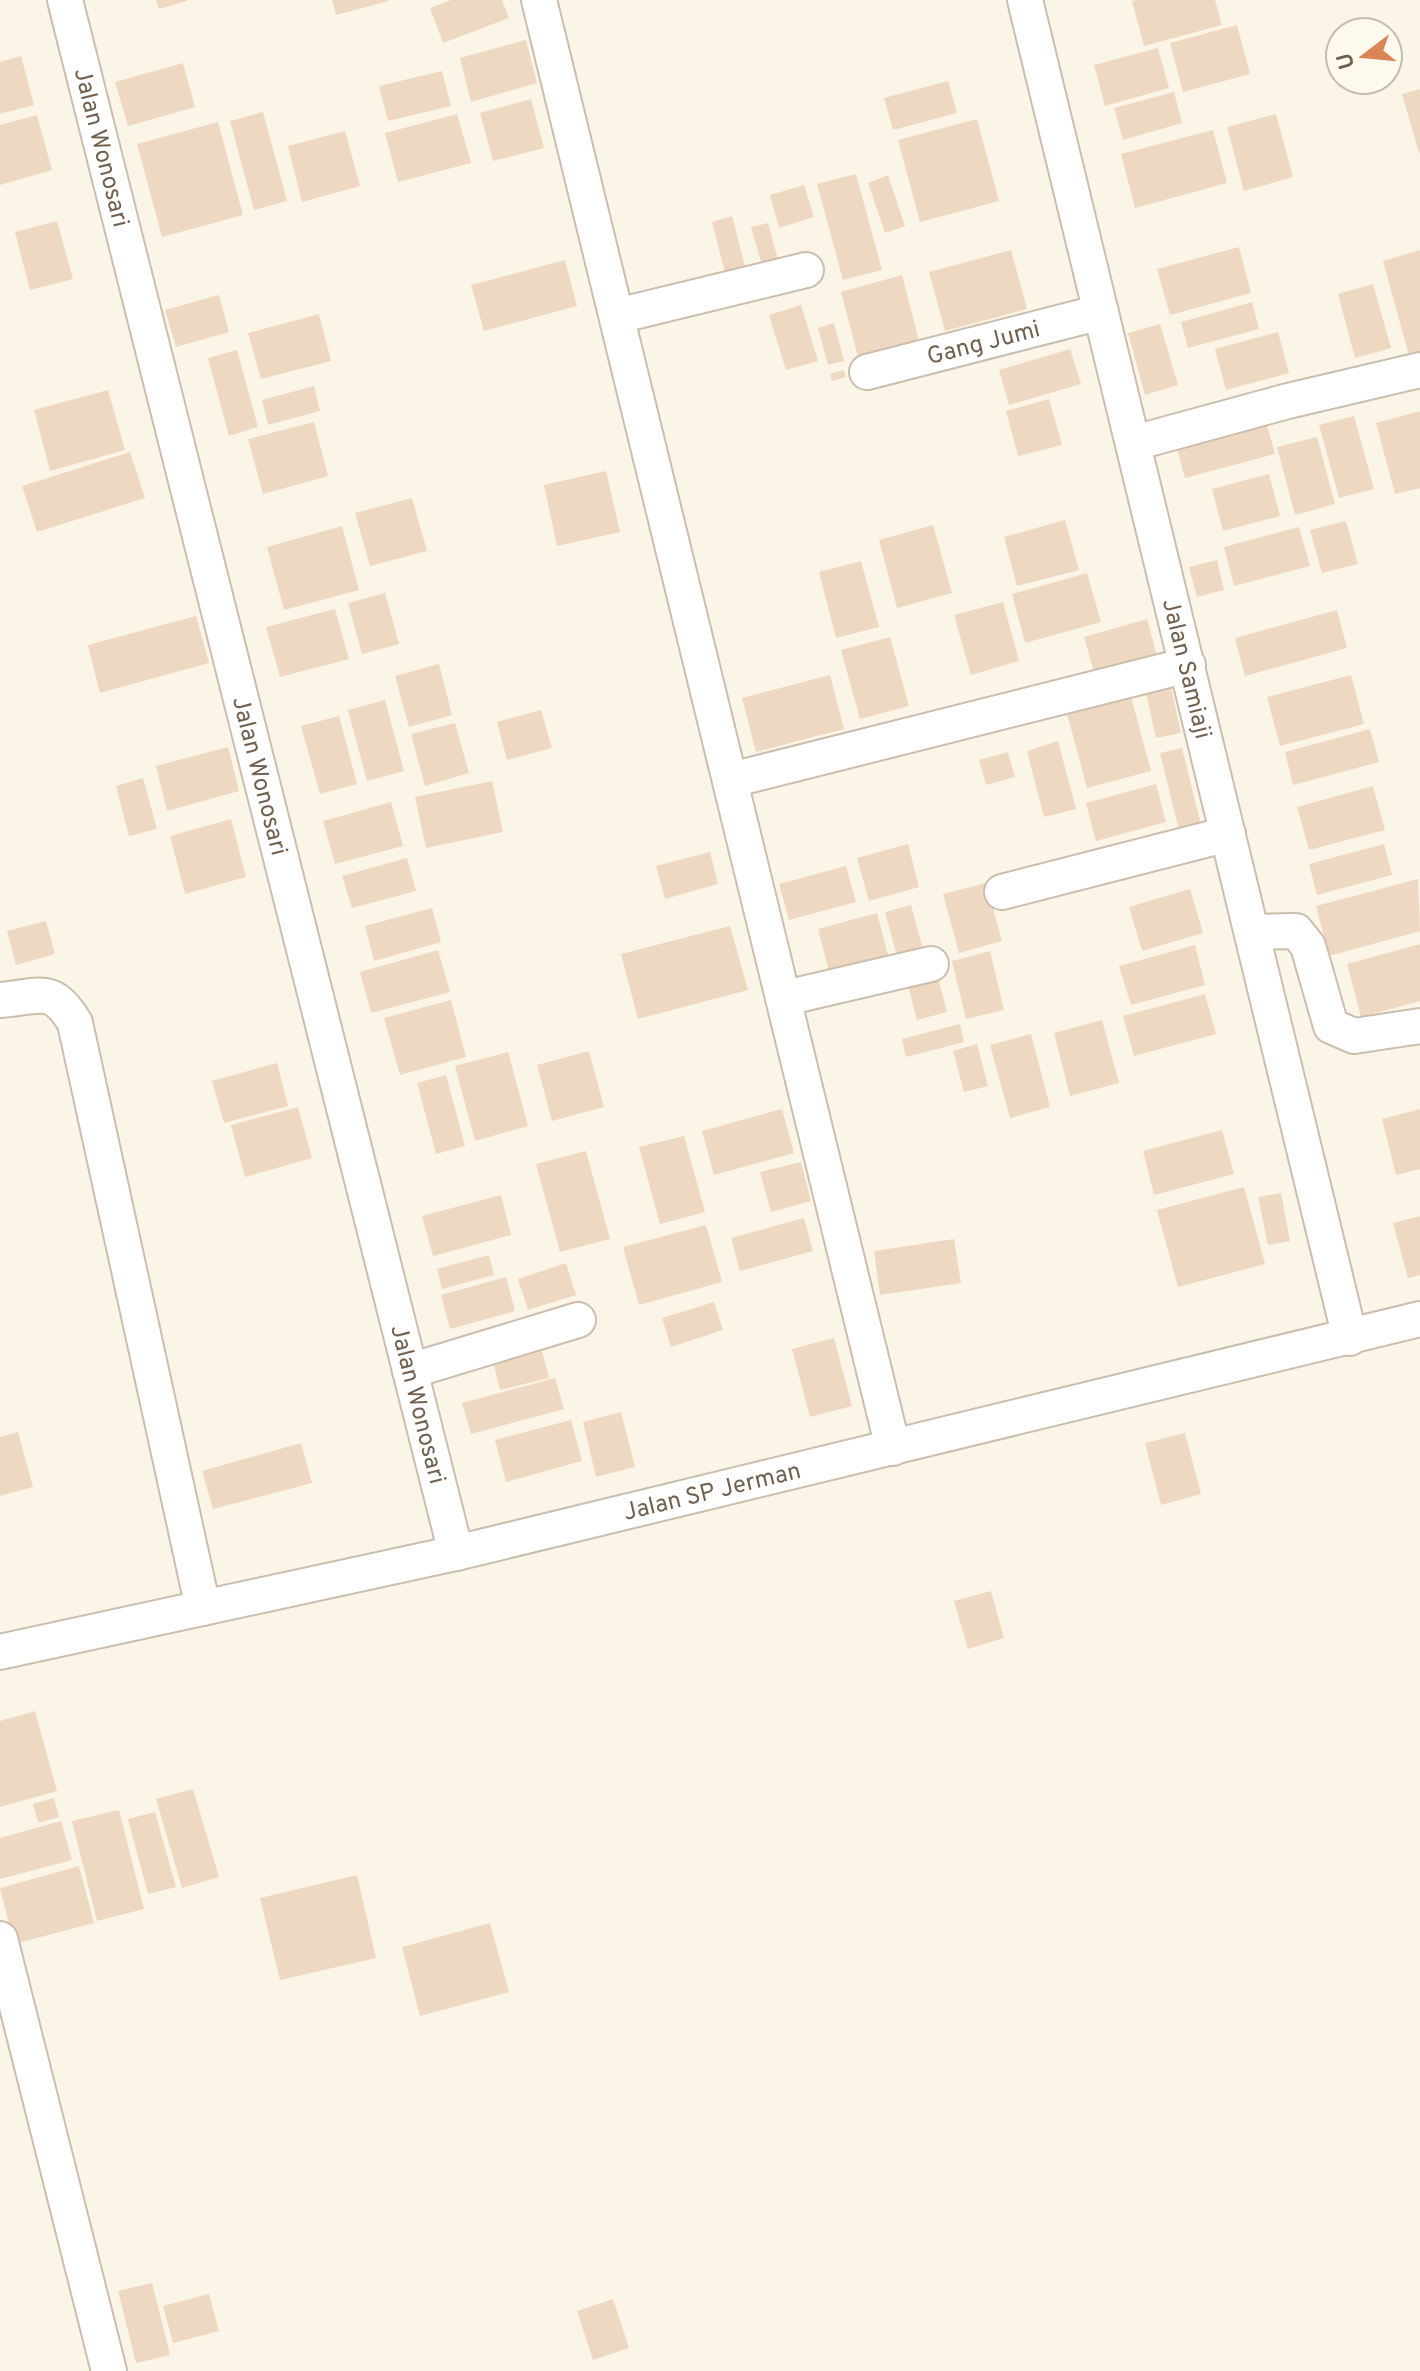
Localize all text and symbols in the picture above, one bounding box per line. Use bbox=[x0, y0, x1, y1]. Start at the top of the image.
north arrow bbox=[1324, 16, 1404, 96]
text: U bbox=[1332, 50, 1362, 72]
street label: Jalan Wonosari bbox=[66, 65, 135, 231]
street label: Gang Jumi bbox=[924, 315, 1044, 373]
street label: Jalan Samiaji bbox=[1154, 596, 1217, 742]
street label: Jalan Wonosari bbox=[224, 694, 293, 859]
street label: Jalan Wonosari bbox=[382, 1322, 451, 1487]
street label: Jalan SP Jerman bbox=[621, 1457, 804, 1529]

